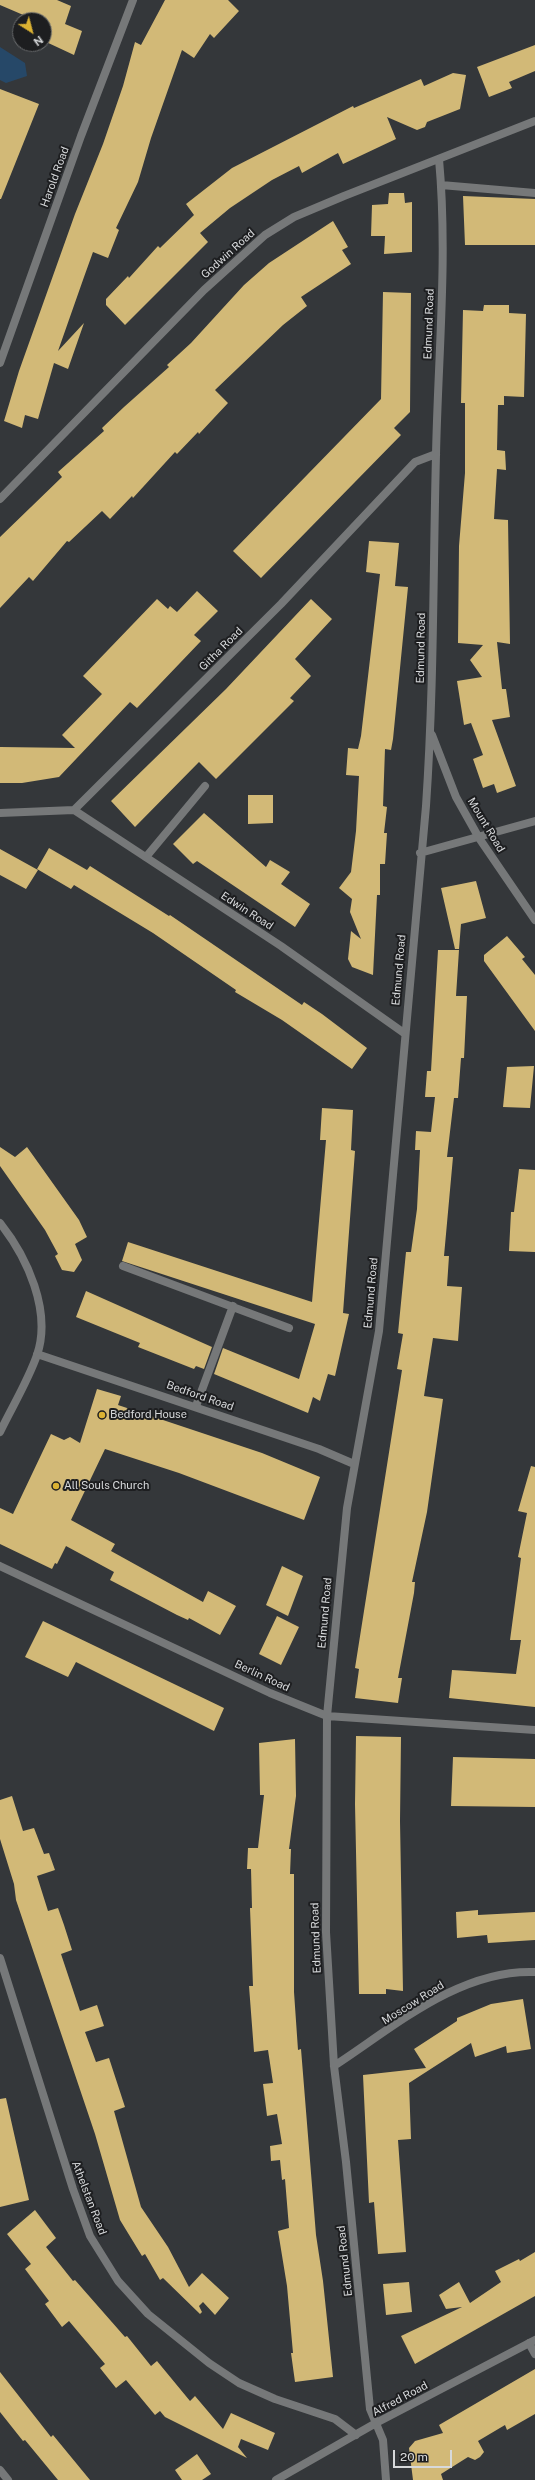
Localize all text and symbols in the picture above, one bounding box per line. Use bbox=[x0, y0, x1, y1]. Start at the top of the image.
north arrow bbox=[12, 12, 52, 52]
text: N bbox=[31, 34, 45, 48]
street label: Harold Road bbox=[38, 145, 72, 209]
street label: Godwin Road bbox=[199, 227, 257, 281]
street label: Edmund Road bbox=[421, 288, 437, 360]
street label: Edmund Road bbox=[414, 612, 428, 684]
street label: Githa Road bbox=[196, 624, 246, 674]
street label: Mount Road bbox=[465, 795, 507, 855]
street label: Edwin Road bbox=[218, 889, 276, 933]
street label: Edmund Road bbox=[389, 934, 409, 1006]
street label: Edmund Road bbox=[361, 1257, 381, 1329]
street label: Bedford Road bbox=[165, 1378, 235, 1414]
place label: Bedford House bbox=[110, 1408, 187, 1422]
marker: Bedford House bbox=[97, 1410, 107, 1420]
place label: All Souls Church bbox=[64, 1479, 149, 1493]
marker: All Souls Church bbox=[51, 1481, 61, 1491]
street label: Edmund Road bbox=[315, 1577, 335, 1649]
street label: Berlin Road bbox=[232, 1658, 292, 1694]
street label: Edmund Road bbox=[308, 1902, 324, 1974]
street label: Moscow Road bbox=[379, 1979, 447, 2027]
street label: Athelstan Road bbox=[69, 2159, 109, 2237]
street label: Edmund Road bbox=[335, 2225, 355, 2297]
street label: Alfred Road bbox=[370, 2379, 430, 2419]
scale bar bbox=[395, 2442, 454, 2468]
text: 20 m bbox=[400, 2450, 428, 2464]

